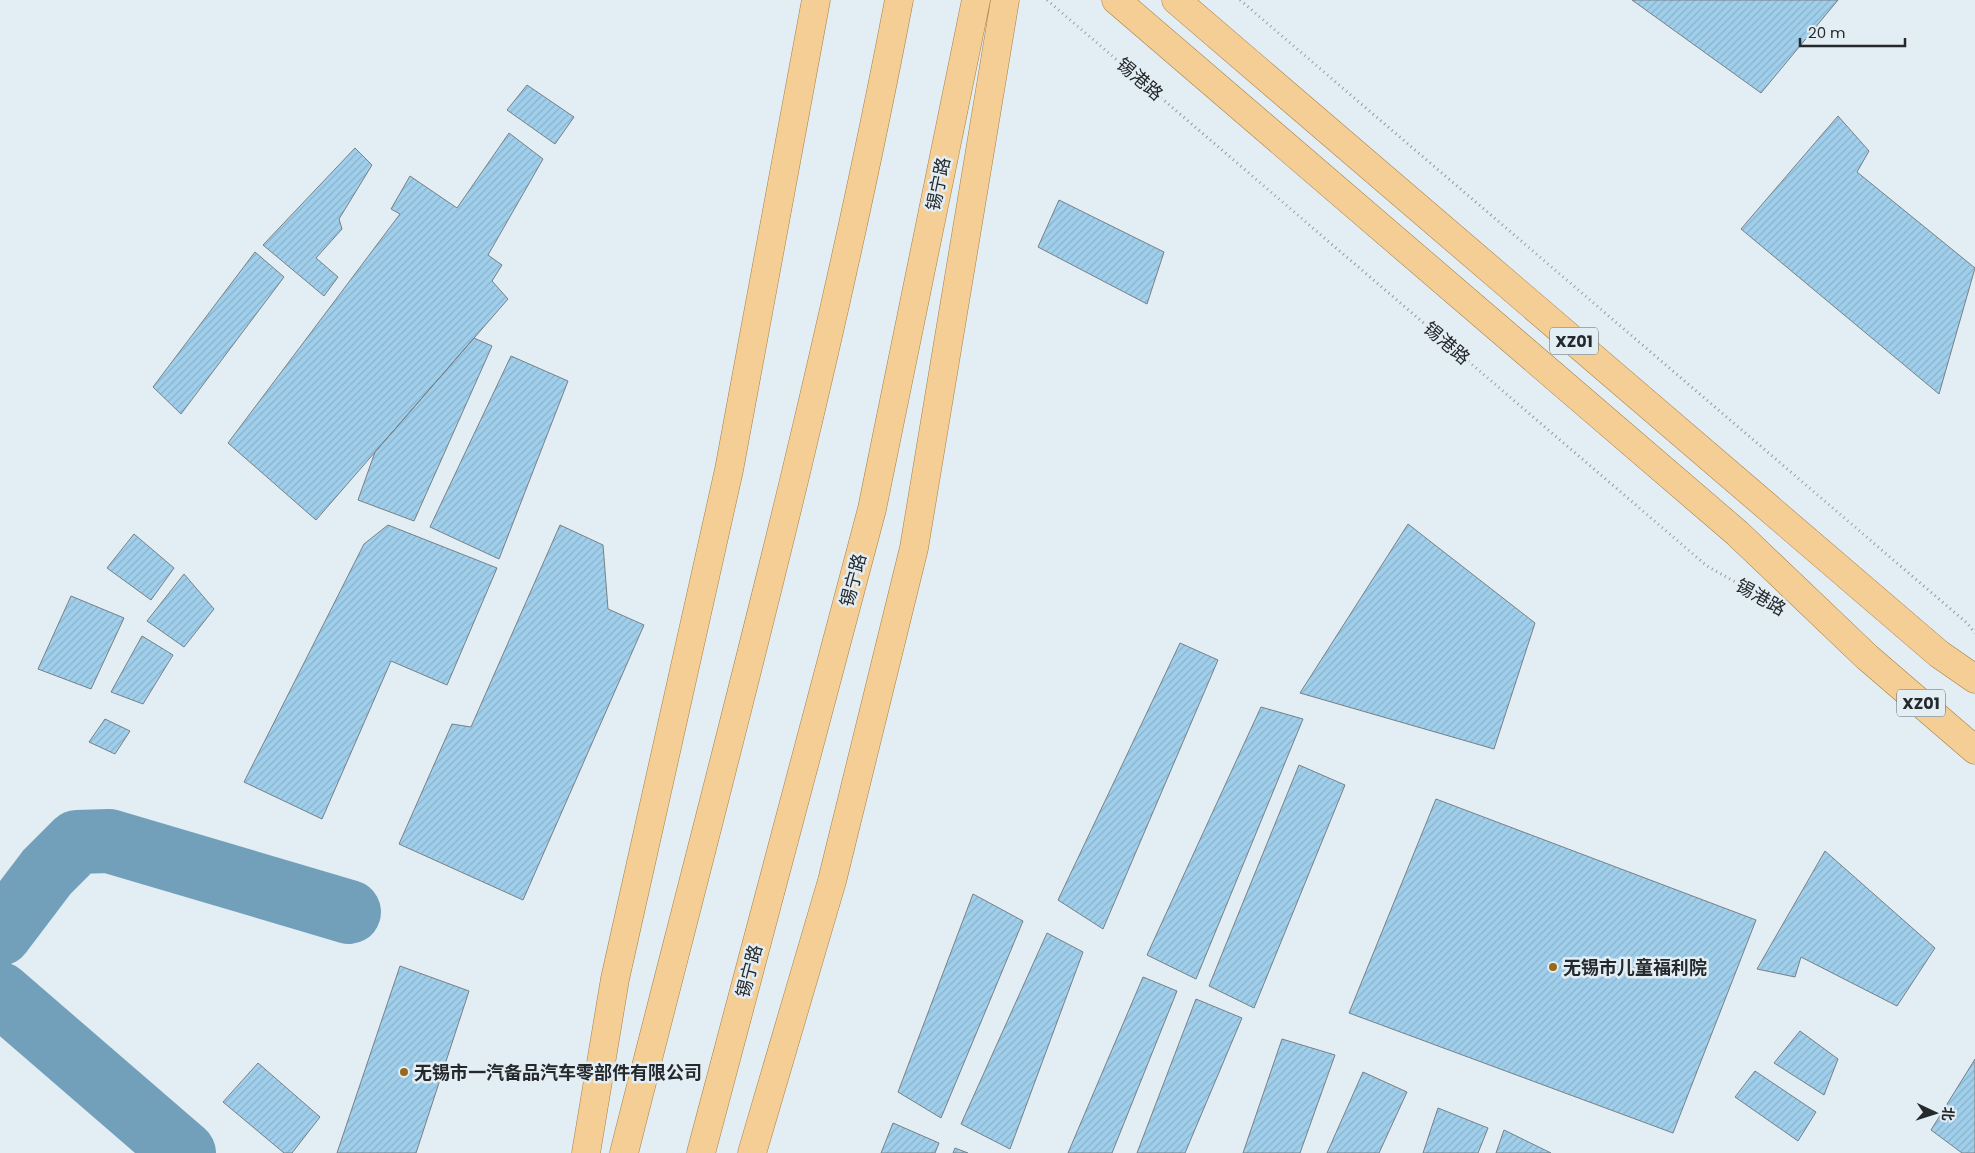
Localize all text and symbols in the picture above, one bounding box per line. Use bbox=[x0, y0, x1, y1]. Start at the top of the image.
scale bar bbox=[1800, 15, 1905, 47]
text: 20 m bbox=[1808, 22, 1846, 43]
street label: 锡港路 bbox=[1111, 52, 1169, 106]
street label: 锡宁路 bbox=[920, 155, 956, 213]
street label: 锡港路 bbox=[1418, 316, 1476, 370]
road number: XZ01 bbox=[1550, 328, 1598, 354]
street label: 锡宁路 bbox=[834, 551, 872, 609]
street label: 锡港路 bbox=[1731, 573, 1791, 621]
road number: XZ01 bbox=[1897, 690, 1945, 716]
street label: 锡宁路 bbox=[730, 942, 768, 1000]
place label: 无锡市儿童福利院 bbox=[1563, 955, 1707, 980]
marker: 无锡市儿童福利院 bbox=[1547, 961, 1559, 973]
place label: 无锡市一汽备品汽车零部件有限公司 bbox=[414, 1060, 702, 1085]
marker: 无锡市一汽备品汽车零部件有限公司 bbox=[398, 1066, 410, 1078]
north arrow bbox=[1910, 1088, 1960, 1138]
text: 北 bbox=[1938, 1106, 1958, 1122]

